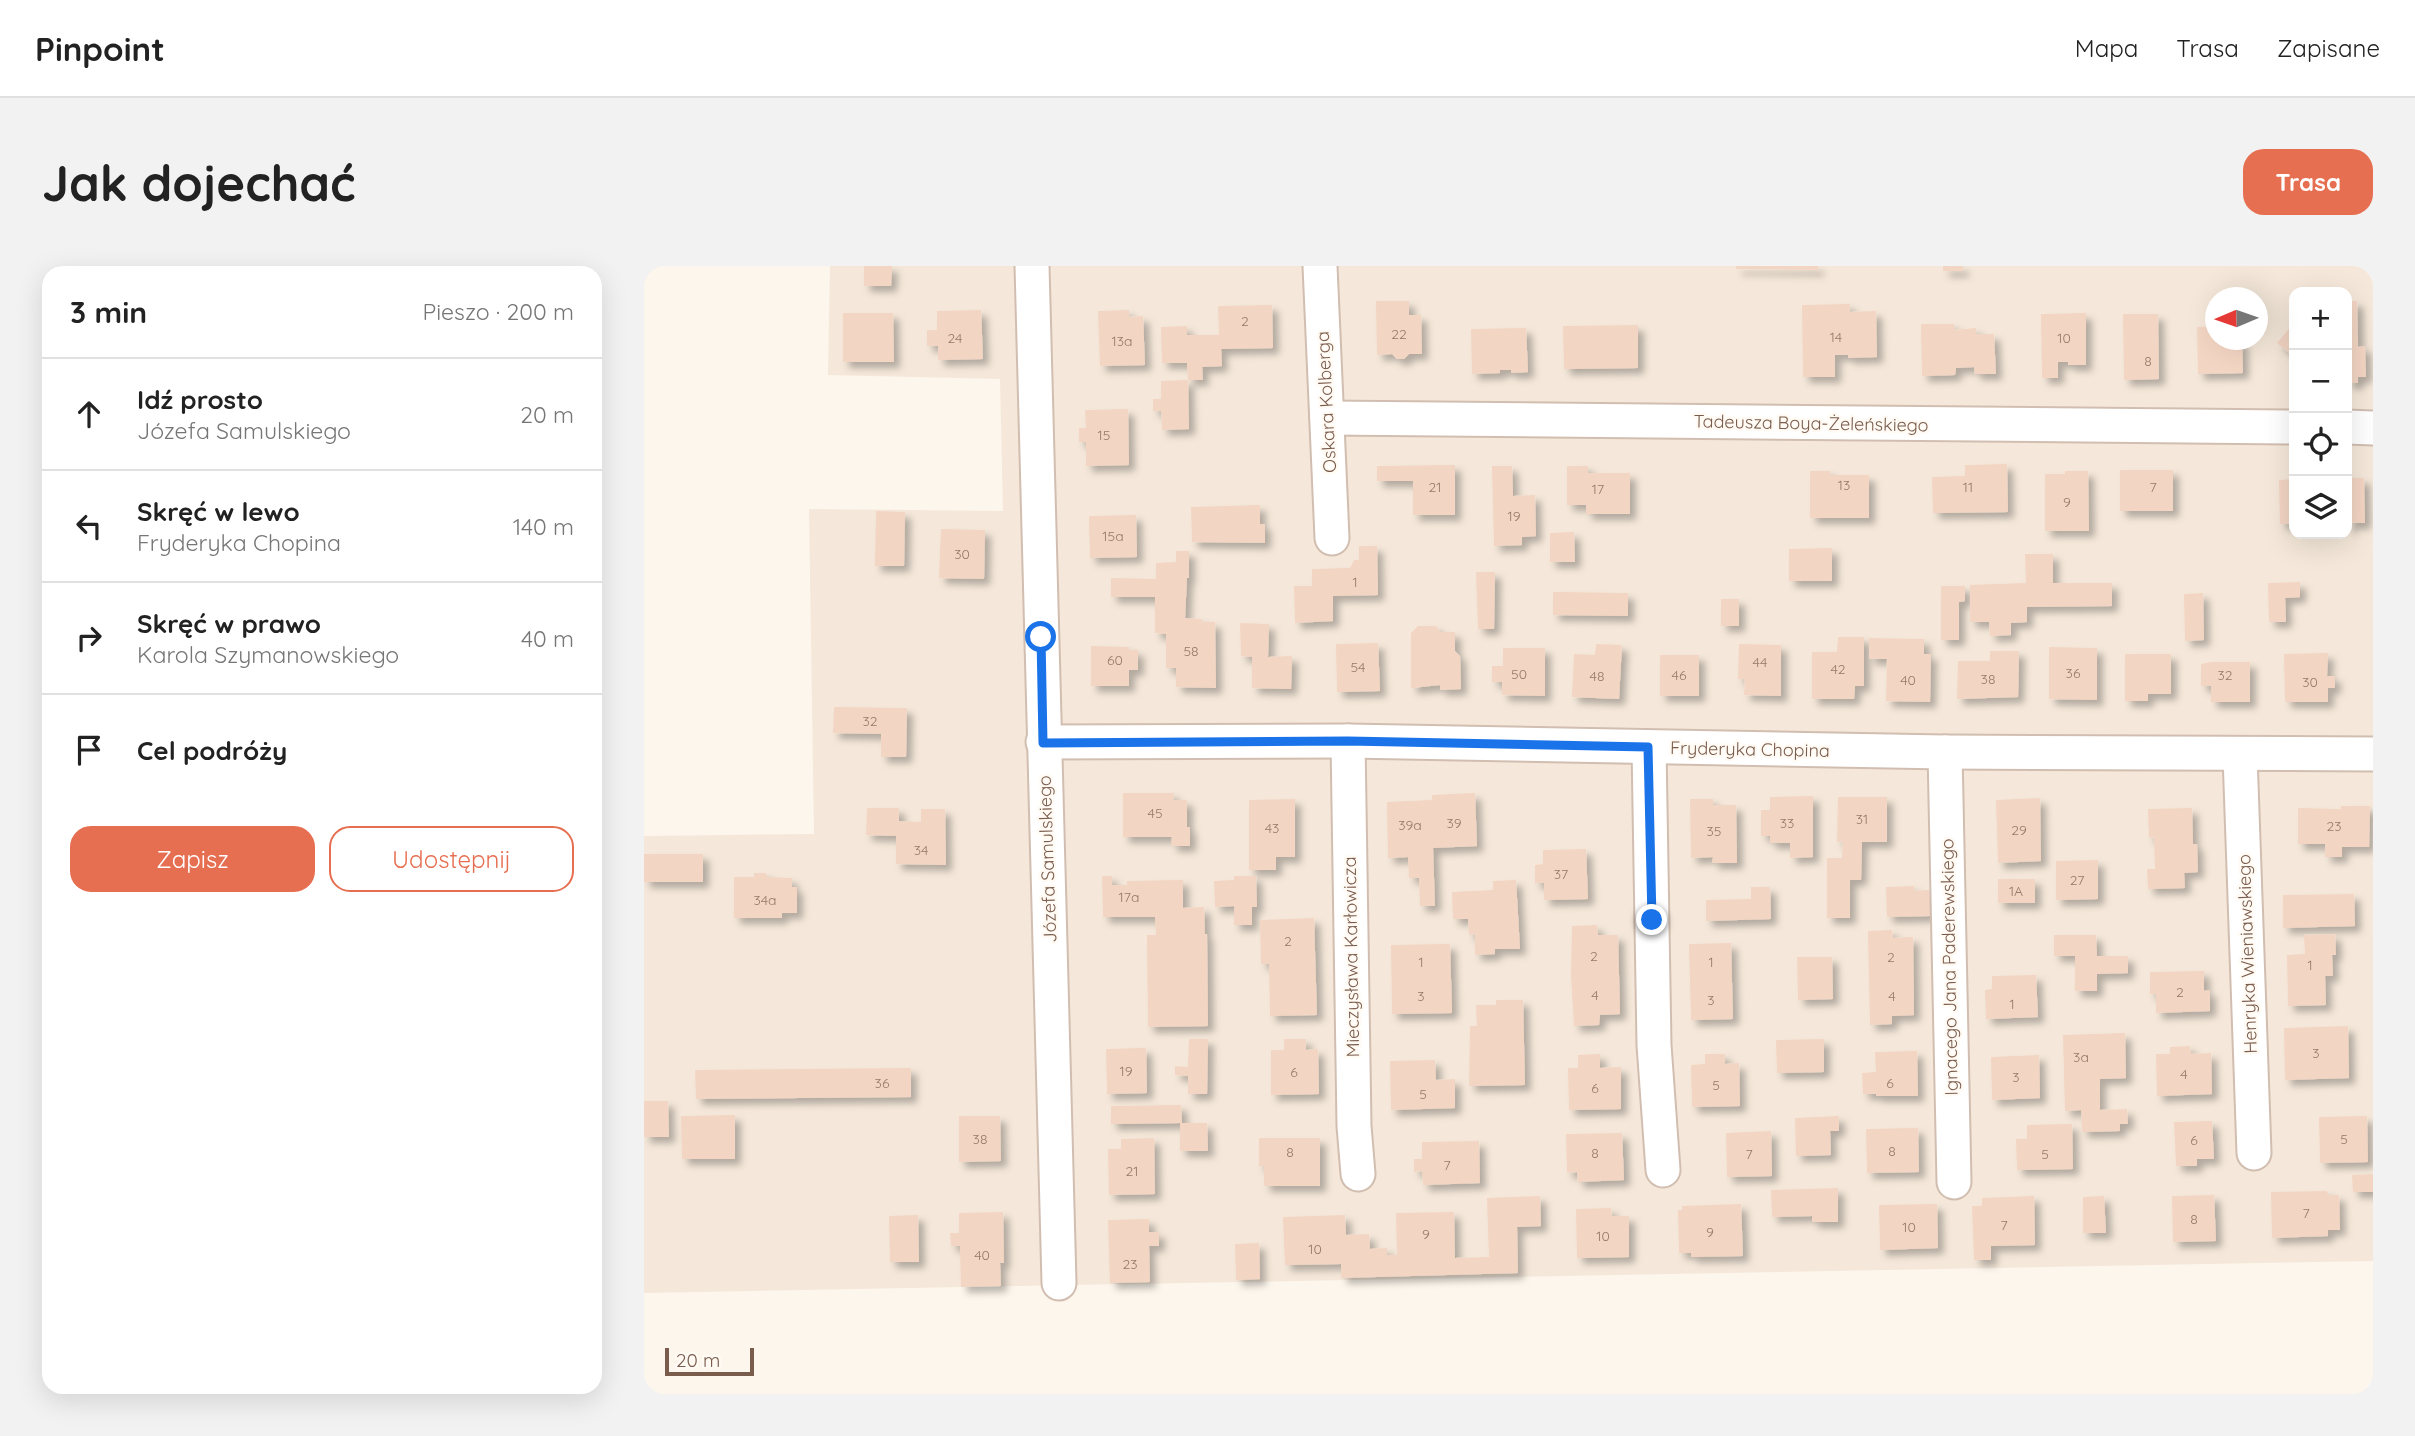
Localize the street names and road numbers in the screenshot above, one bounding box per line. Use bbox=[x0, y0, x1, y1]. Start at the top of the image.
street label: Oskara Kolberga bbox=[1311, 331, 1341, 473]
street label: Tadeusza Boya-Żeleńskiego bbox=[1693, 409, 1929, 437]
street label: Fryderyka Chopina bbox=[1670, 736, 1830, 762]
street label: Józefa Samulskiego bbox=[1033, 775, 1061, 943]
street label: Ignacego Jana Paderewskiego bbox=[1935, 838, 1963, 1096]
street label: Henryka Wieniawskiego bbox=[2232, 854, 2262, 1054]
street label: Mieczysława Karłowicza bbox=[1338, 856, 1364, 1058]

